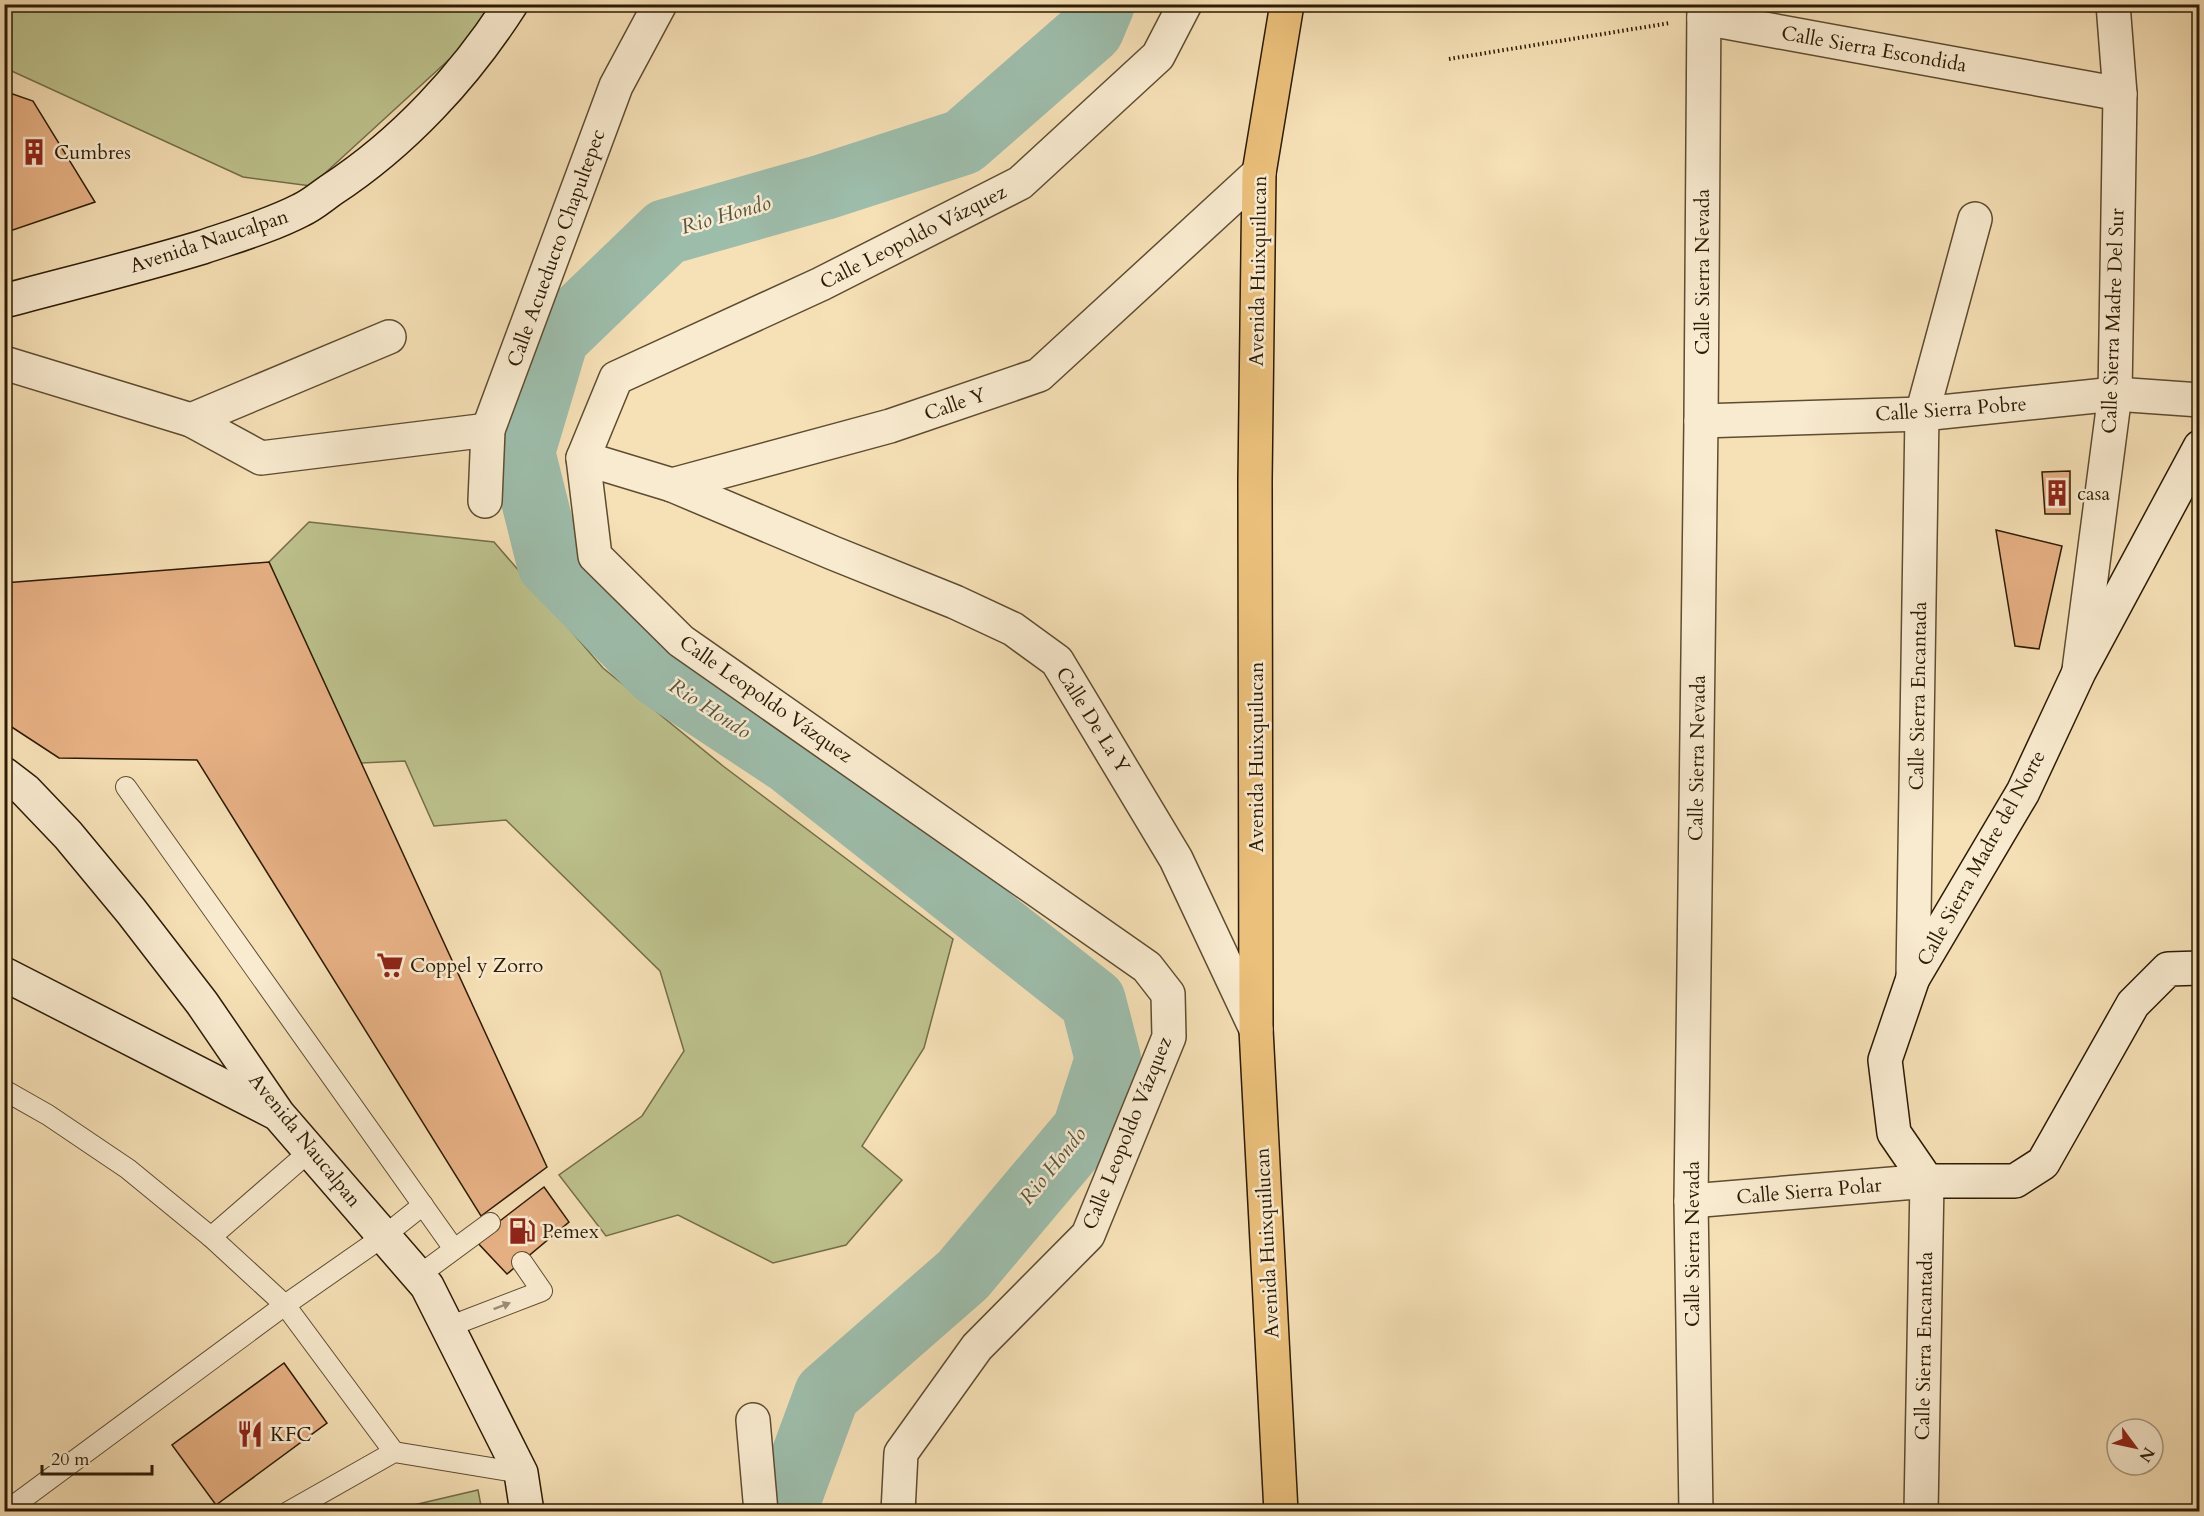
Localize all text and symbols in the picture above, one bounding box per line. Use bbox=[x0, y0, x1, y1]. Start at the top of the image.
street label: Calle Sierra Escondida bbox=[1779, 19, 1969, 79]
street label: Calle Acueducto Chapultepec bbox=[500, 125, 612, 371]
building icon: Cumbres bbox=[19, 137, 49, 167]
place label: Cumbres bbox=[54, 139, 131, 166]
street label: Avenida Huixquilucan bbox=[1243, 175, 1273, 367]
street label: Calle Leopoldo Vázquez bbox=[815, 178, 1011, 296]
water label: Rio Hondo bbox=[678, 188, 775, 242]
street label: Calle Sierra Nevada bbox=[1689, 189, 1716, 355]
street label: Avenida Naucalpan bbox=[126, 202, 292, 279]
street label: Calle Sierra Madre Del Sur bbox=[2096, 207, 2130, 434]
street label: Calle Y bbox=[921, 381, 989, 427]
street label: Calle Sierra Pobre bbox=[1874, 390, 2028, 428]
building icon: casa bbox=[2042, 478, 2072, 508]
place label: casa bbox=[2077, 480, 2110, 507]
street label: Calle Sierra Encantada bbox=[1903, 601, 1933, 791]
street label: Calle Leopoldo Vázquez bbox=[674, 629, 858, 769]
street label: Avenida Huixquilucan bbox=[1243, 661, 1270, 852]
street label: Calle De La Y bbox=[1050, 662, 1136, 778]
water label: Rio Hondo bbox=[663, 672, 757, 746]
street label: Calle Sierra Nevada bbox=[1682, 674, 1712, 841]
street label: Calle Sierra Madre del Norte bbox=[1910, 745, 2052, 971]
supermarket icon: Coppel y Zorro bbox=[375, 950, 405, 980]
place label: Coppel y Zorro bbox=[410, 952, 544, 979]
street label: Calle Leopoldo Vázquez bbox=[1076, 1032, 1178, 1234]
street label: Avenida Naucalpan bbox=[243, 1067, 368, 1213]
water label: Rio Hondo bbox=[1013, 1121, 1094, 1211]
street label: Avenida Huixquilucan bbox=[1248, 1146, 1285, 1339]
street label: Calle Sierra Nevada bbox=[1679, 1161, 1706, 1327]
street label: Calle Sierra Polar bbox=[1735, 1171, 1883, 1211]
fuel station icon: Pemex bbox=[507, 1216, 537, 1246]
place label: Pemex bbox=[542, 1218, 599, 1245]
street label: Calle Sierra Encantada bbox=[1909, 1251, 1939, 1441]
one-way arrow bbox=[494, 1301, 512, 1311]
north arrow bbox=[2105, 1417, 2165, 1477]
restaurant icon: KFC bbox=[235, 1419, 265, 1449]
place label: KFC bbox=[270, 1421, 312, 1448]
scale bar bbox=[42, 1438, 152, 1476]
text: N bbox=[2134, 1443, 2160, 1467]
text: 20 m bbox=[51, 1447, 90, 1472]

